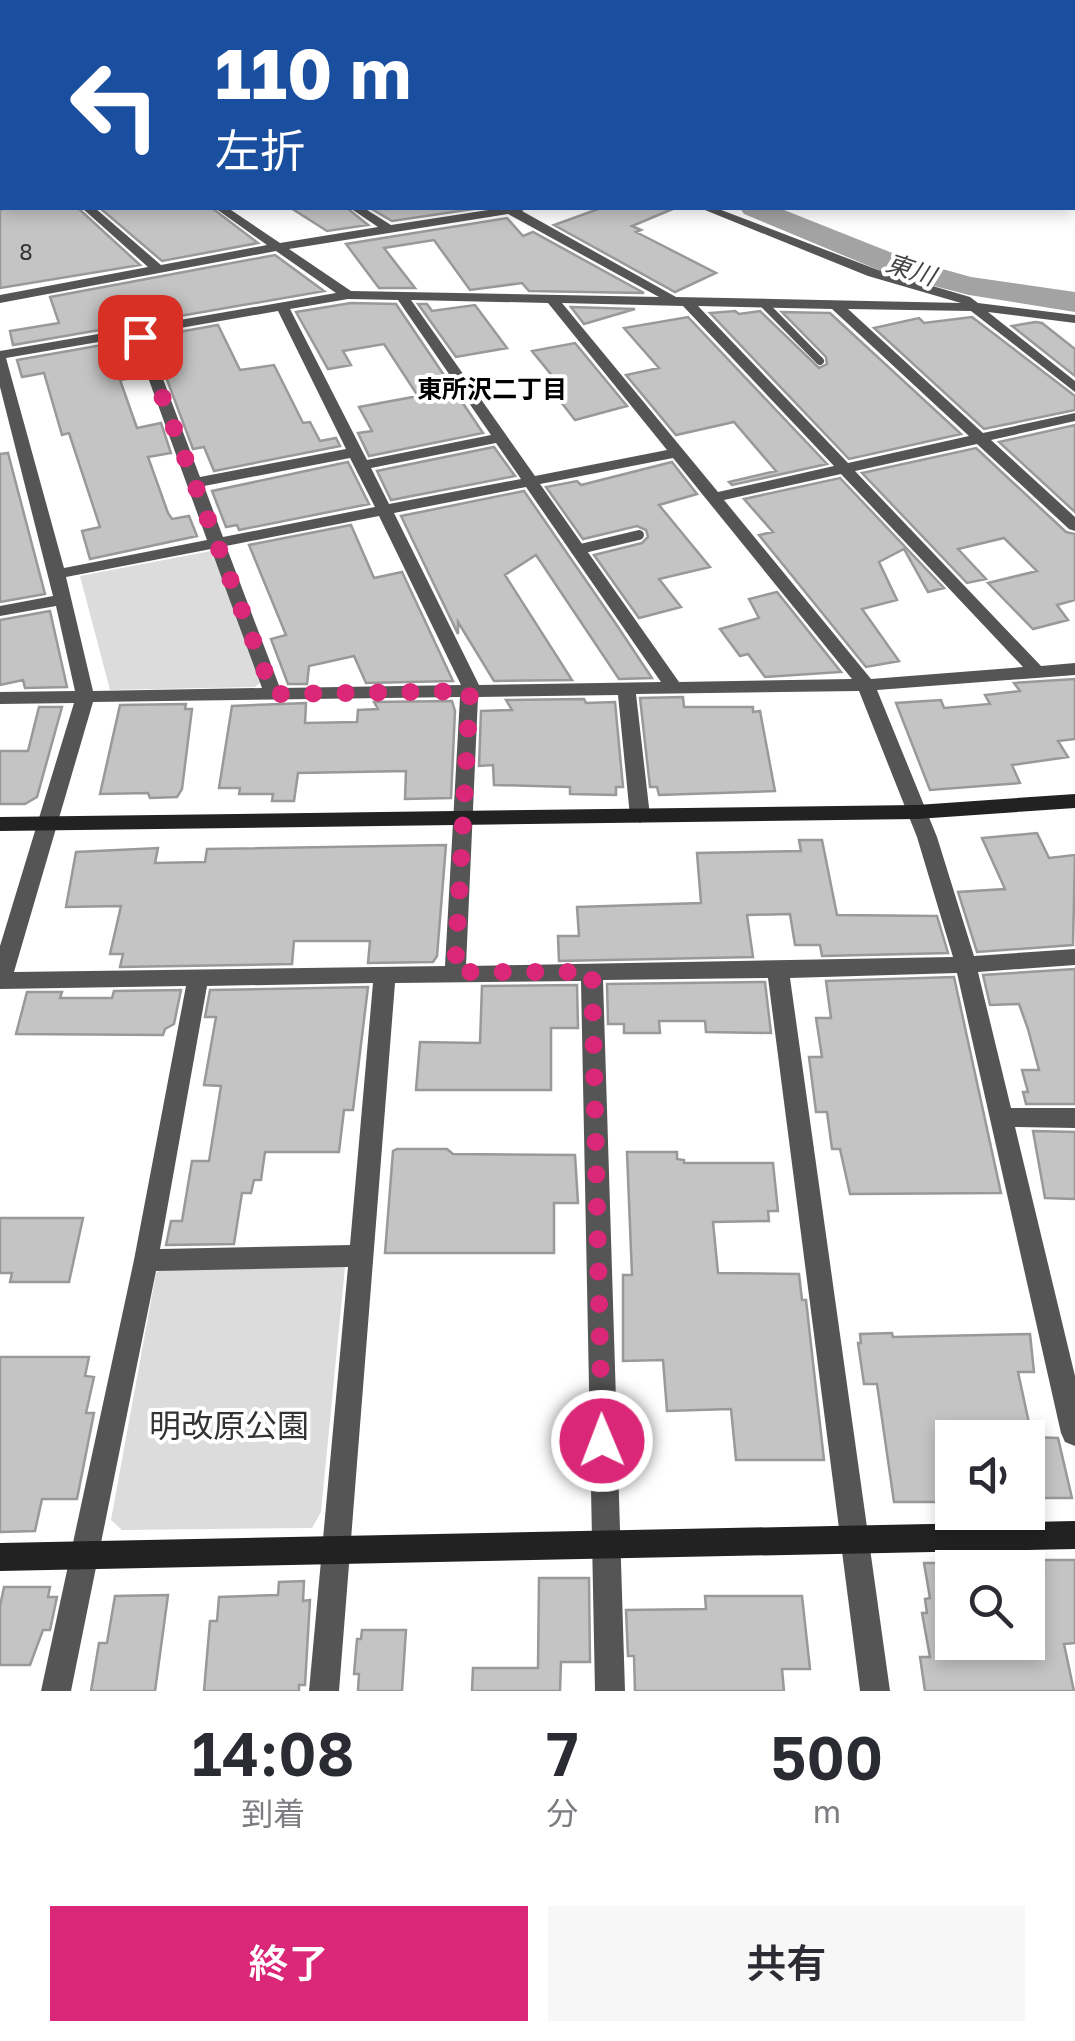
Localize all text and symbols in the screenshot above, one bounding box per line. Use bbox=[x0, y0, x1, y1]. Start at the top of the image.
text: 110 m bbox=[215, 30, 411, 114]
icon: left bbox=[50, 40, 180, 170]
text: 左折 bbox=[215, 123, 305, 177]
house number: 8 bbox=[19, 238, 33, 265]
water label: 東川 bbox=[882, 247, 942, 292]
pin bbox=[98, 295, 183, 380]
icon: arrive bbox=[113, 310, 168, 365]
district label: 東所沢二丁目 bbox=[417, 373, 567, 404]
position arrow bbox=[550, 1389, 654, 1493]
park label: 明改原公園 bbox=[149, 1406, 309, 1444]
map controls bbox=[935, 1420, 1045, 1660]
button: sound bbox=[935, 1420, 1045, 1530]
button: search bbox=[935, 1550, 1045, 1660]
text: 14:08 bbox=[192, 1717, 354, 1789]
text: 7 bbox=[546, 1717, 579, 1789]
text: 500 bbox=[771, 1721, 883, 1793]
text: m bbox=[813, 1792, 841, 1830]
text: 到着 bbox=[241, 1794, 305, 1832]
text: 分 bbox=[546, 1794, 578, 1832]
button: 終了 bbox=[50, 1906, 528, 2021]
button: 共有 bbox=[548, 1906, 1025, 2021]

